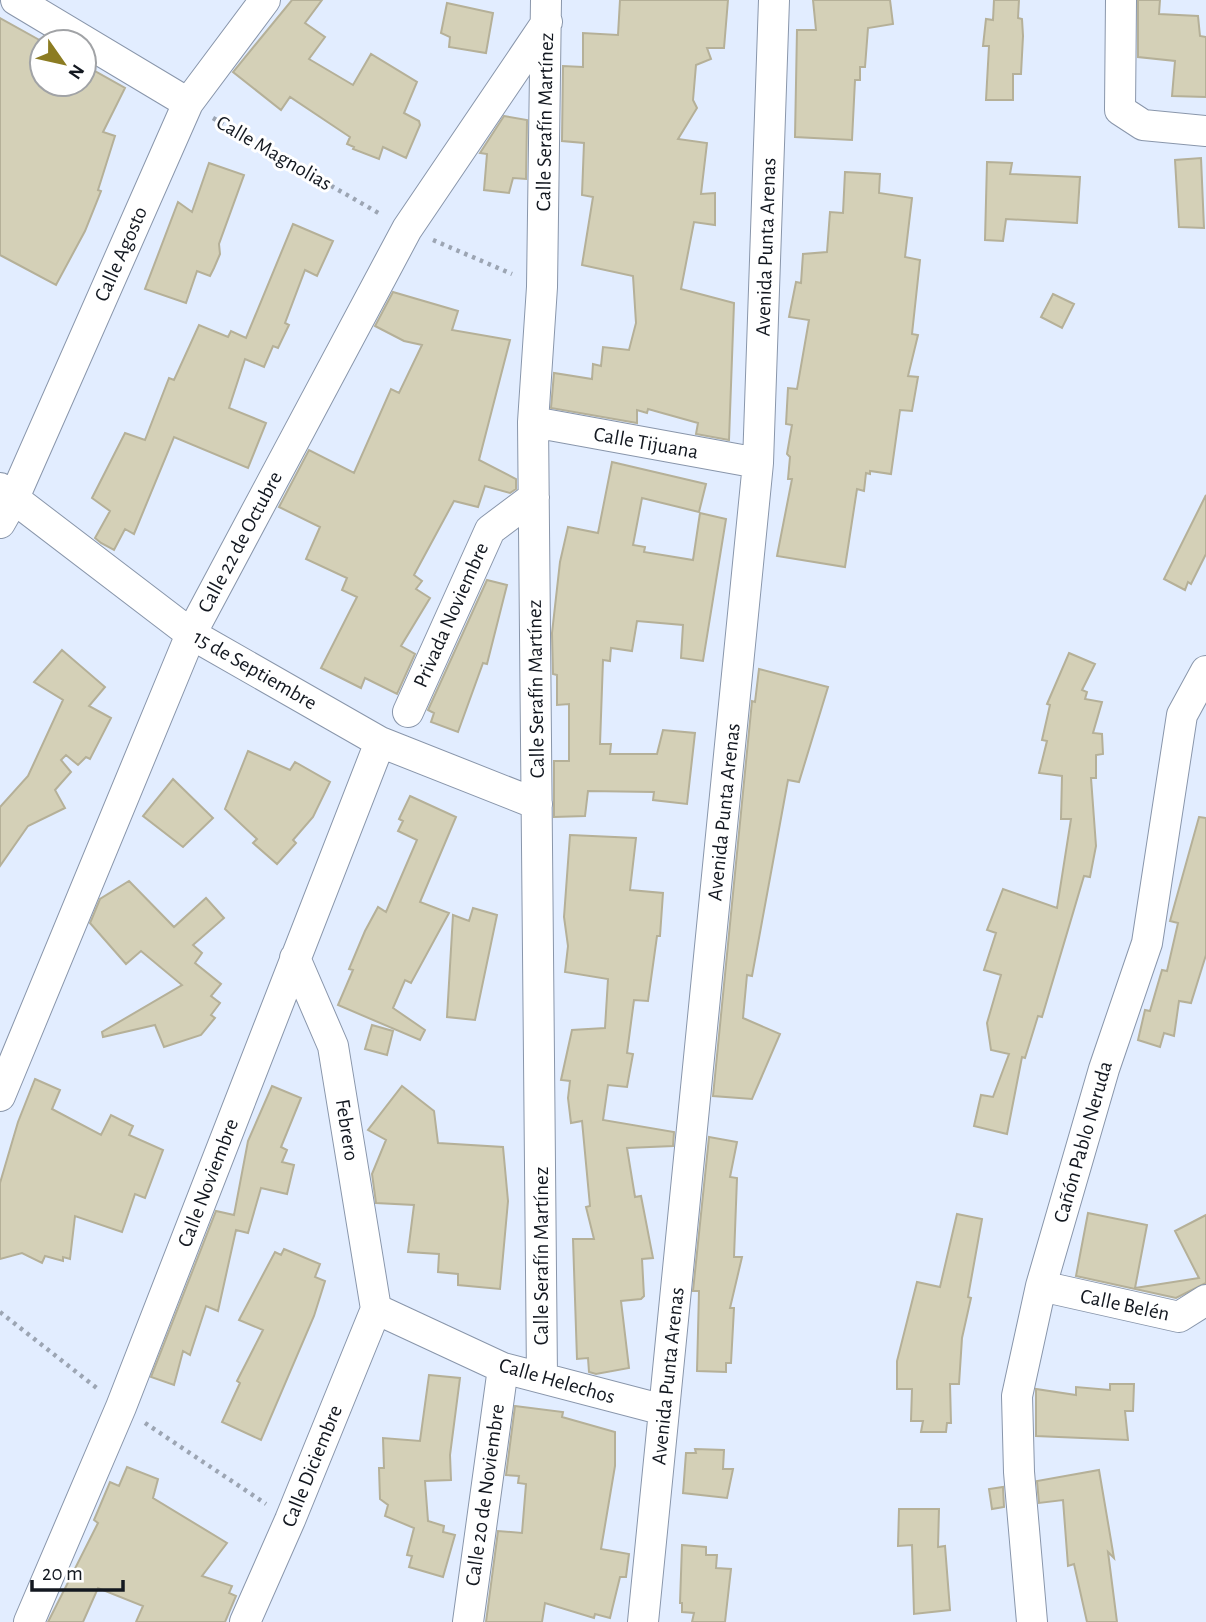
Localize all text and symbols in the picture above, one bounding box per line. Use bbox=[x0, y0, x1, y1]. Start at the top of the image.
north arrow bbox=[28, 28, 98, 98]
street label: Calle Serafín Martínez bbox=[533, 32, 557, 212]
text: N bbox=[64, 61, 87, 82]
street label: Calle Magnolias bbox=[213, 112, 335, 194]
street label: Avenida Punta Arenas bbox=[752, 157, 780, 337]
street label: Calle Agosto bbox=[91, 203, 151, 305]
street label: Calle Tijuana bbox=[592, 423, 700, 463]
street label: Calle 22 de Octubre bbox=[194, 468, 286, 616]
street label: Privada Noviembre bbox=[410, 539, 492, 691]
street label: Calle Serafín Martínez bbox=[524, 599, 548, 779]
street label: 15 de Septiembre bbox=[190, 626, 320, 714]
street label: Avenida Punta Arenas bbox=[704, 722, 744, 902]
street label: Cañón Pablo Neruda bbox=[1050, 1058, 1116, 1225]
street label: Febrero bbox=[332, 1098, 362, 1162]
street label: Calle Noviembre bbox=[174, 1116, 242, 1250]
street label: Calle Serafín Martínez bbox=[531, 1167, 552, 1345]
street label: Calle Belén bbox=[1079, 1285, 1171, 1325]
street label: Avenida Punta Arenas bbox=[648, 1286, 688, 1466]
street label: Calle Helechos bbox=[497, 1354, 617, 1408]
street label: Calle Diciembre bbox=[278, 1402, 346, 1530]
street label: Calle 20 de Noviembre bbox=[462, 1403, 508, 1587]
scale bar bbox=[32, 1548, 122, 1592]
text: 20 m bbox=[42, 1563, 83, 1584]

